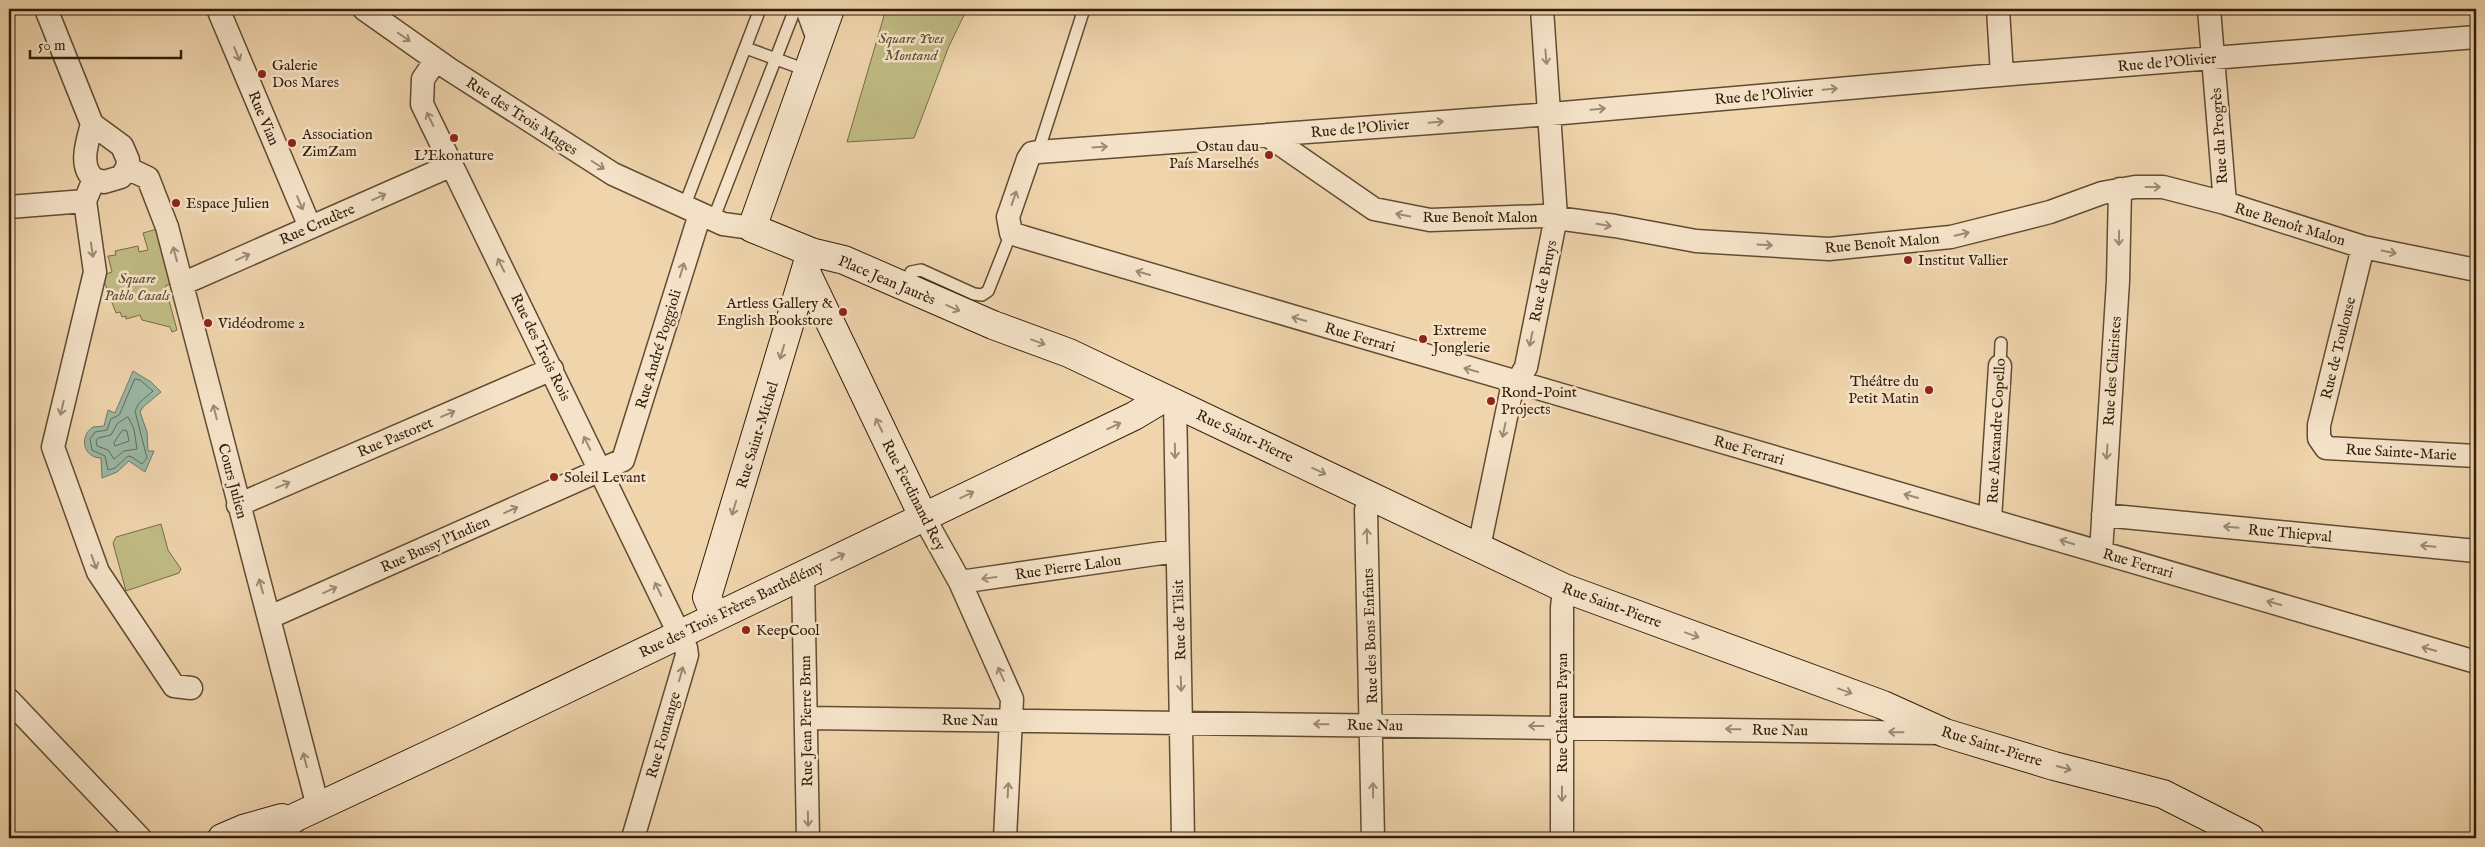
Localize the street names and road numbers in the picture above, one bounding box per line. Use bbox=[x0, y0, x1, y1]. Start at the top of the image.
street label: Rue de l'Olivier bbox=[2117, 49, 2218, 76]
street label: Rue des Trois Mages bbox=[462, 73, 581, 160]
street label: Rue de l'Olivier bbox=[1714, 82, 1815, 109]
street label: Rue du Progrès bbox=[2207, 87, 2232, 185]
street label: Rue Vian bbox=[244, 88, 284, 148]
street label: Rue de l'Olivier bbox=[1310, 115, 1411, 142]
street label: Rue Crudère bbox=[277, 199, 358, 250]
street label: Rue Benoît Malon bbox=[2232, 199, 2348, 250]
street label: Rue Benoît Malon bbox=[1422, 208, 1538, 227]
street label: Rue Benoît Malon bbox=[1824, 229, 1940, 258]
street label: Rue de Bruys bbox=[1526, 238, 1561, 324]
street label: Place Jean Jaurès bbox=[835, 251, 938, 310]
street label: Rue André Poggioli bbox=[631, 287, 686, 411]
street label: Rue des Trois Rois bbox=[506, 290, 575, 404]
street label: Rue de Toulouse bbox=[2317, 295, 2360, 401]
street label: Rue des Clairistes bbox=[2099, 315, 2126, 427]
street label: Rue Ferrari bbox=[1322, 318, 1397, 357]
street label: Rue Alexandre Copello bbox=[1983, 358, 2010, 504]
street label: Rue Saint-Michel bbox=[732, 378, 783, 491]
street label: Rue Saint-Pierre bbox=[1193, 406, 1296, 467]
street label: Rue Pastoret bbox=[355, 413, 436, 462]
street label: Rue Ferrari bbox=[1711, 431, 1786, 470]
street label: Rue Ferdinand Rey bbox=[877, 436, 950, 555]
street label: Rue Sainte-Marie bbox=[2345, 440, 2457, 465]
street label: Cours Julien bbox=[213, 441, 252, 521]
street label: Rue Bussy l'Indien bbox=[378, 512, 493, 577]
street label: Rue Thiepval bbox=[2247, 520, 2334, 547]
street label: Rue Ferrari bbox=[2100, 544, 2175, 583]
street label: Rue Pierre Lalou bbox=[1014, 551, 1123, 584]
street label: Rue des Trois Frères Barthélémy bbox=[636, 556, 827, 662]
street label: Rue des Bons Enfants bbox=[1359, 568, 1382, 704]
street label: Rue de Tilsit bbox=[1169, 579, 1190, 661]
street label: Rue Saint-Pierre bbox=[1559, 579, 1664, 632]
street label: Rue Château Payan bbox=[1553, 653, 1572, 773]
street label: Rue Jean Pierre Brun bbox=[796, 655, 817, 787]
street label: Rue Fontange bbox=[642, 689, 685, 781]
street label: Rue Nau bbox=[942, 711, 998, 730]
street label: Rue Nau bbox=[1347, 716, 1403, 735]
street label: Rue Nau bbox=[1752, 721, 1808, 740]
street label: Rue Saint-Pierre bbox=[1939, 722, 2045, 771]

